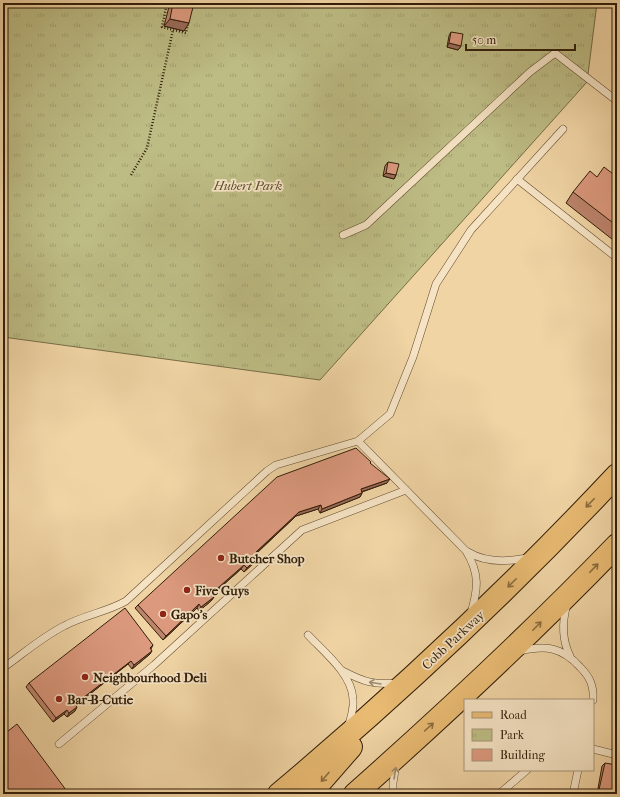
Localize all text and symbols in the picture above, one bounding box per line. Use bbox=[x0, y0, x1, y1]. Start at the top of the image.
scale bar bbox=[466, 26, 575, 52]
text: 50 m bbox=[472, 33, 496, 47]
park label: Hubert Park bbox=[213, 178, 283, 193]
one-way arrow bbox=[585, 498, 595, 508]
place label: Butcher Shop bbox=[229, 551, 305, 567]
marker: Butcher Shop bbox=[216, 553, 226, 563]
one-way arrow bbox=[589, 563, 599, 573]
one-way arrow bbox=[507, 578, 517, 588]
place label: Five Guys bbox=[194, 583, 249, 599]
marker: Five Guys bbox=[182, 585, 192, 595]
place label: Gapo's bbox=[171, 607, 208, 623]
street label: Cobb Parkway bbox=[419, 607, 488, 673]
marker: Gapo's bbox=[158, 609, 168, 619]
one-way arrow bbox=[532, 621, 542, 631]
place label: Neighbourhood Deli bbox=[93, 670, 207, 686]
marker: Neighbourhood Deli bbox=[80, 672, 90, 682]
one-way arrow bbox=[369, 679, 382, 687]
place label: Bar-B-Cutie bbox=[67, 692, 134, 707]
marker: Bar-B-Cutie bbox=[54, 694, 64, 704]
legend bbox=[464, 699, 594, 771]
text: Road bbox=[500, 708, 527, 722]
one-way arrow bbox=[424, 723, 435, 732]
text: Park bbox=[500, 728, 525, 742]
text: Building bbox=[500, 748, 545, 762]
one-way arrow bbox=[391, 767, 399, 780]
one-way arrow bbox=[321, 772, 330, 782]

